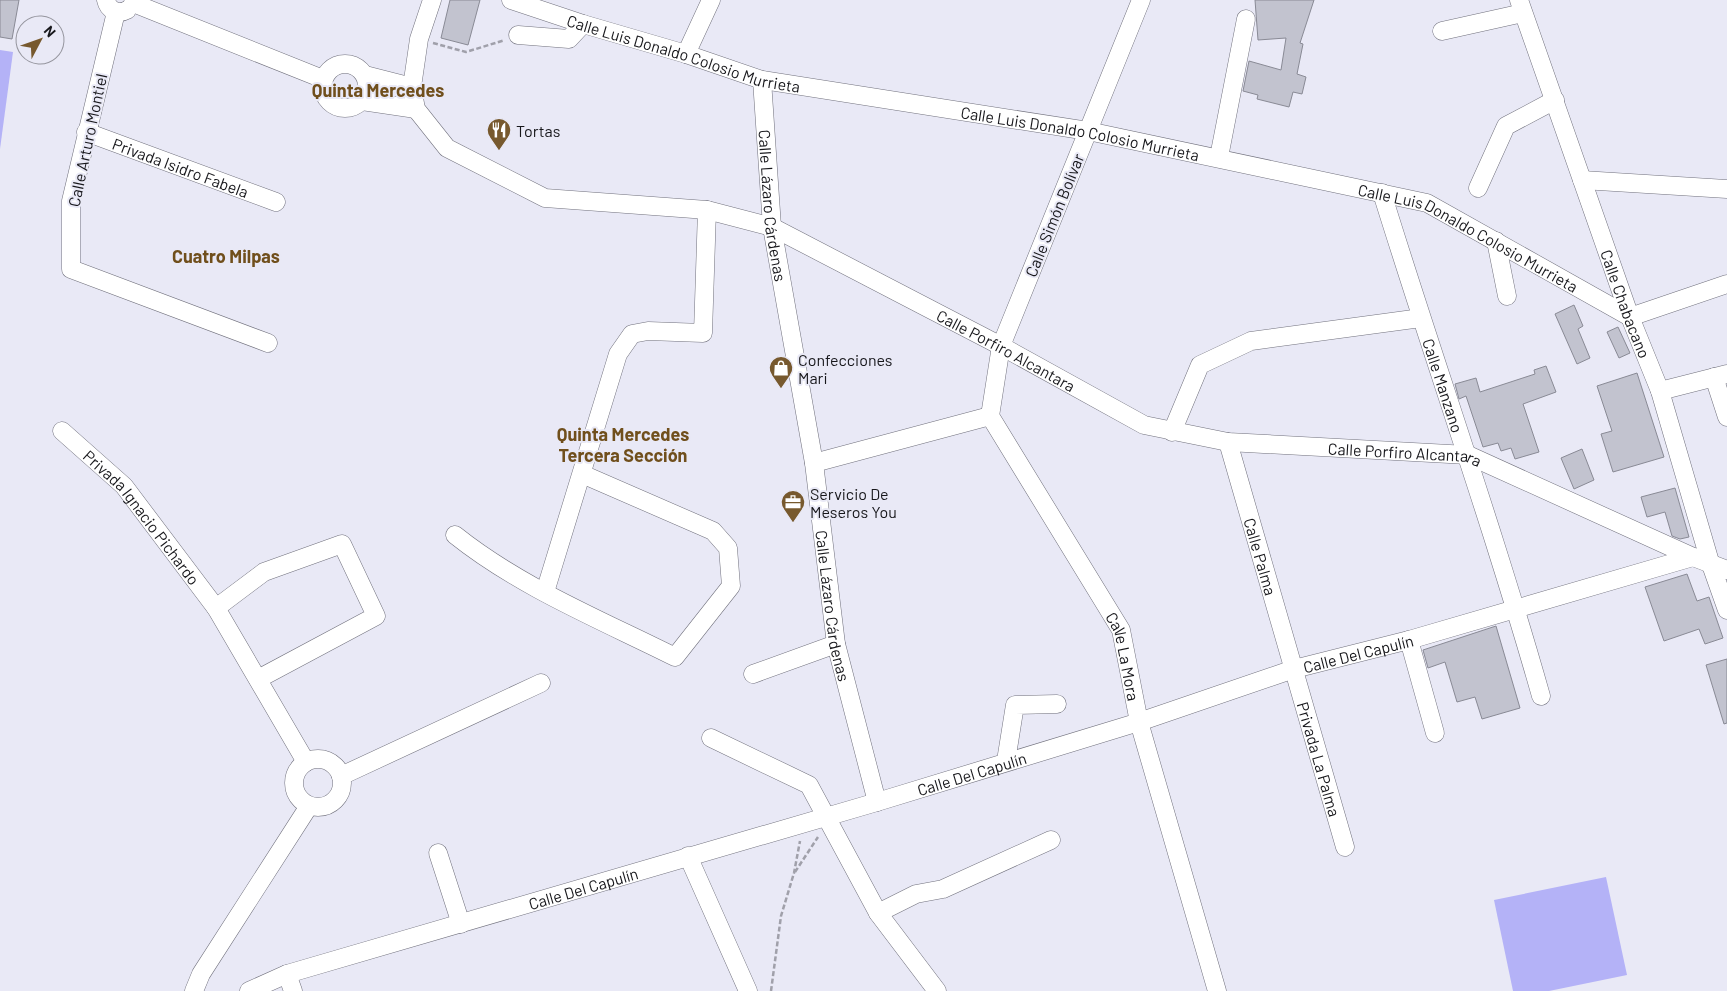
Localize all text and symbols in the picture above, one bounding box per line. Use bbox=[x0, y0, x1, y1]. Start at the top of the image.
street label: Calle Luis Donaldo Colosio Murrieta bbox=[565, 10, 802, 95]
north arrow bbox=[15, 15, 65, 65]
text: N bbox=[41, 22, 60, 40]
street label: Calle Arturo Montiel bbox=[64, 72, 110, 208]
district label: Quinta Mercedes bbox=[312, 79, 444, 101]
street label: Calle Luis Donaldo Colosio Murrieta bbox=[960, 102, 1201, 164]
restaurant icon: Tortas bbox=[486, 117, 512, 151]
place label: Tortas bbox=[516, 121, 560, 140]
street label: Calle Lázaro Cárdenas bbox=[756, 129, 791, 283]
street label: Privada Isidro Fabela bbox=[110, 133, 251, 201]
street label: Calle Simón Bolívar bbox=[1021, 151, 1087, 279]
street label: Calle Luis Donaldo Colosio Murrieta bbox=[1356, 179, 1582, 296]
district label: Cuatro Milpas bbox=[172, 245, 280, 267]
street label: Calle Chabacano bbox=[1598, 247, 1655, 361]
street label: Calle Porfiro Alcantara bbox=[934, 305, 1079, 395]
street label: Calle Manzano bbox=[1420, 336, 1468, 435]
place label: Confecciones Mari bbox=[798, 350, 893, 387]
shop icon: Confecciones Mari bbox=[768, 355, 794, 389]
district label: Quinta Mercedes Tercera Sección bbox=[557, 423, 689, 466]
street label: Calle Porfiro Alcantara bbox=[1327, 438, 1485, 470]
street label: Privada Ignacio Pichardo bbox=[80, 445, 204, 588]
place label: Servicio De Meseros You bbox=[810, 484, 897, 521]
office icon: Servicio De Meseros You bbox=[780, 489, 806, 523]
street label: Calle Palma bbox=[1241, 515, 1281, 597]
street label: Calle Lázaro Cárdenas bbox=[813, 529, 855, 683]
street label: Calle La Mora bbox=[1103, 608, 1144, 702]
street label: Calle Del Capulín bbox=[1301, 630, 1415, 676]
street label: Privada La Palma bbox=[1294, 700, 1345, 819]
street label: Calle Del Capulín bbox=[915, 748, 1028, 799]
street label: Calle Del Capulín bbox=[526, 863, 640, 913]

